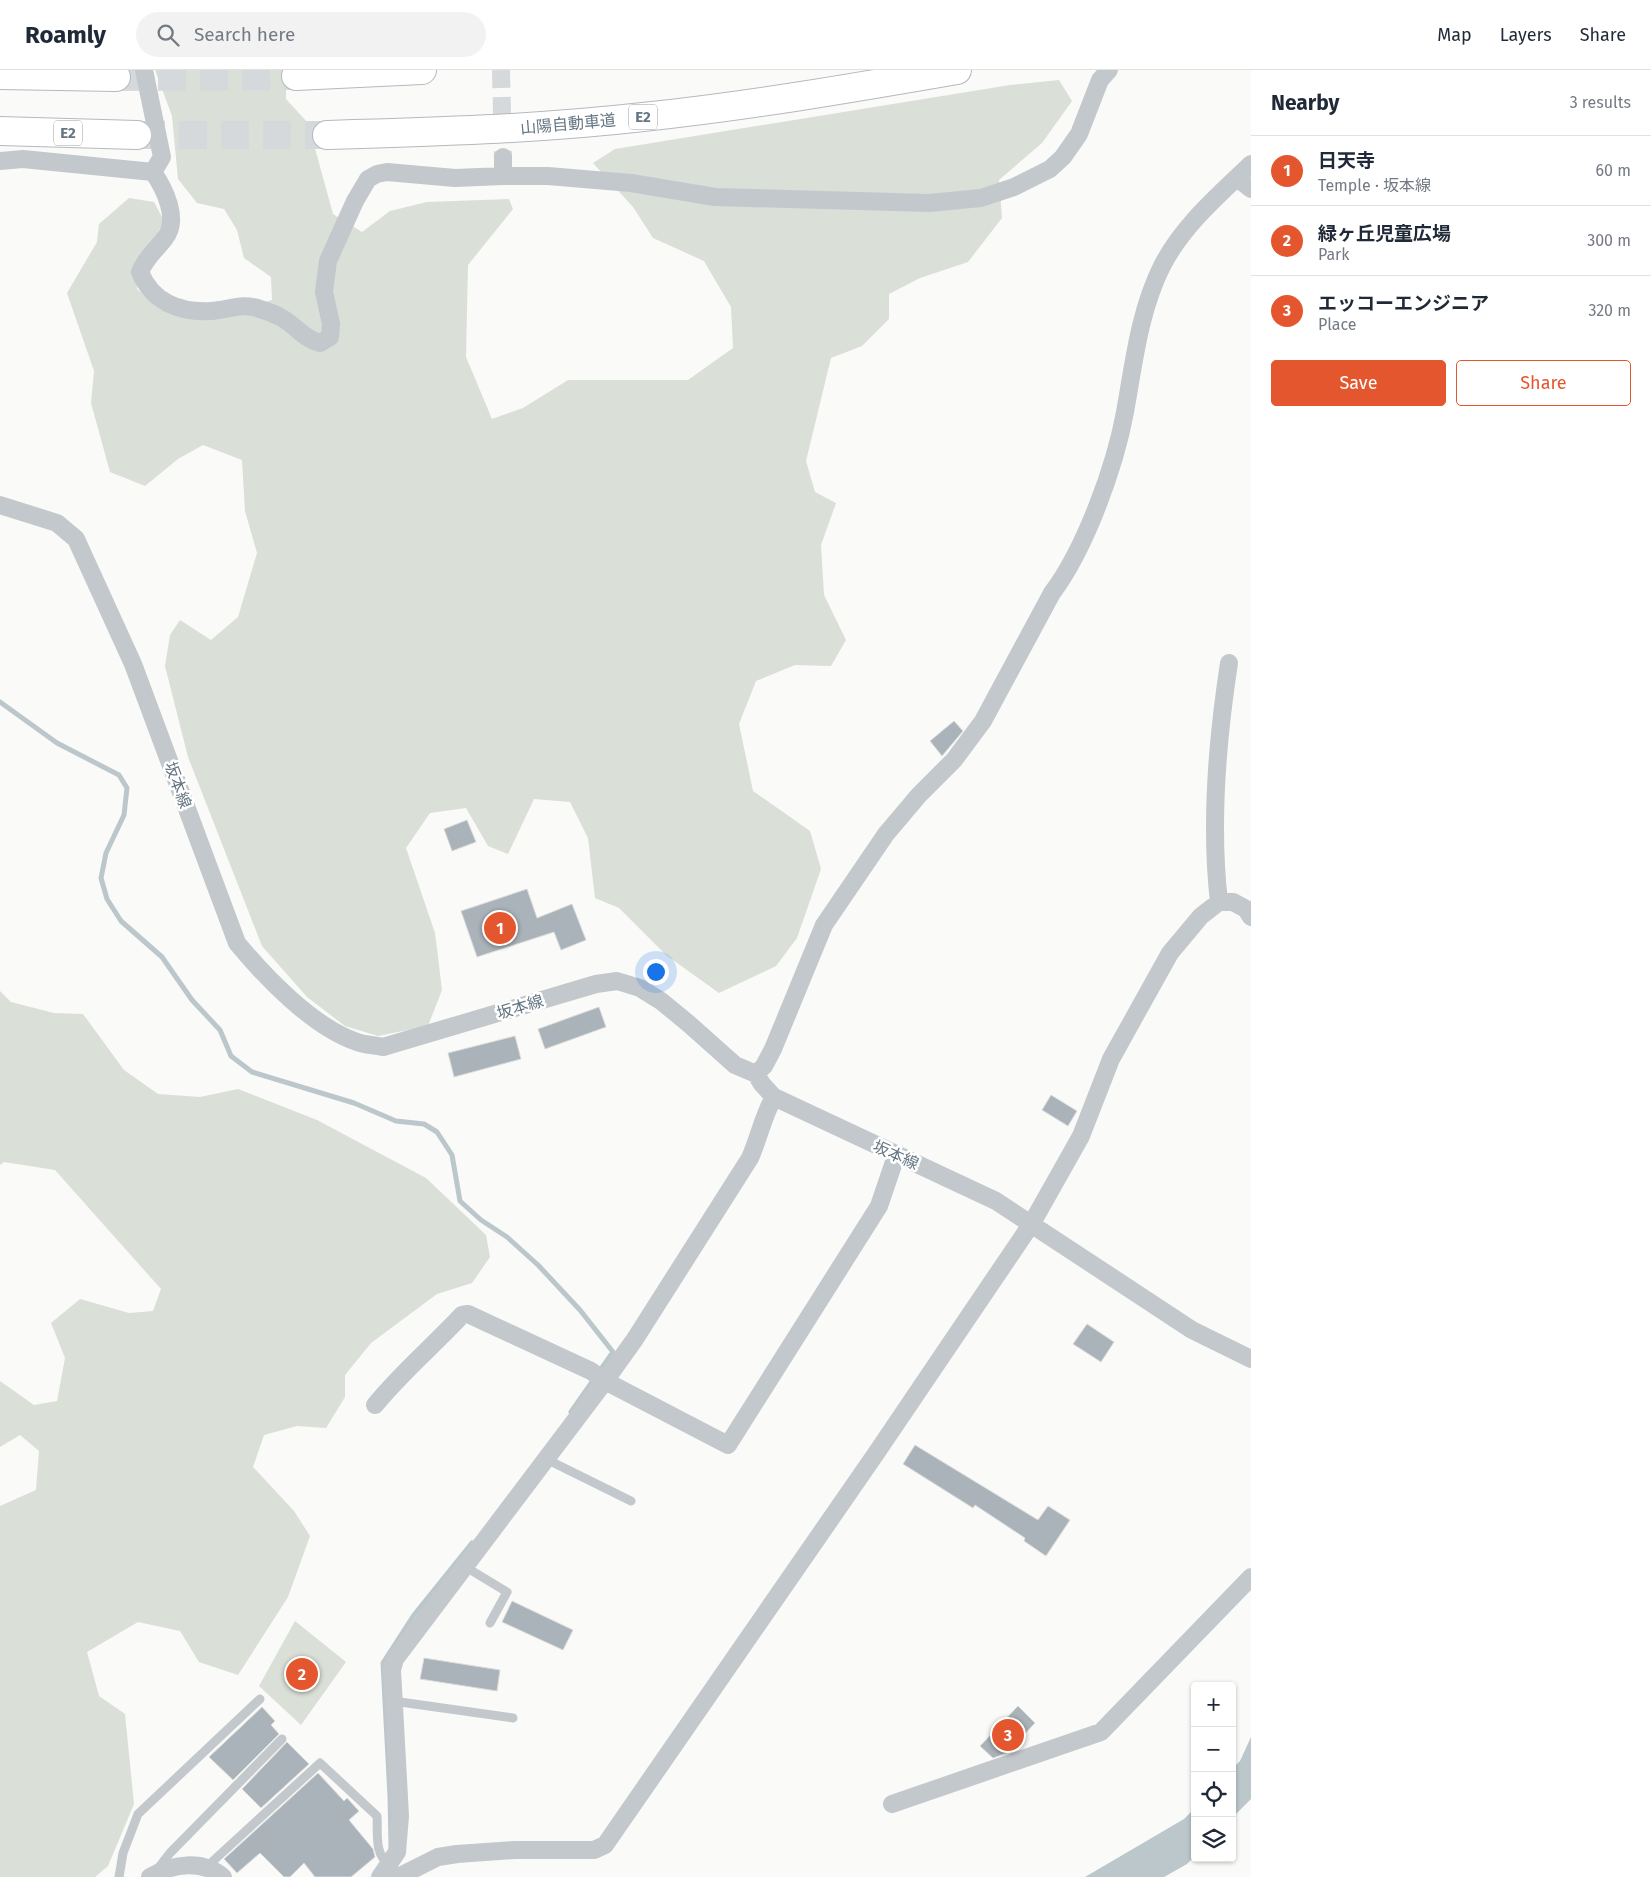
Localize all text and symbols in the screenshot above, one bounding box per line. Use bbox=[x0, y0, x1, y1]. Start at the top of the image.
search box bbox=[136, 12, 486, 57]
text: Roamly bbox=[25, 21, 106, 49]
icon: search bbox=[154, 21, 182, 49]
text: Search here bbox=[194, 23, 295, 46]
text: Map bbox=[1437, 24, 1472, 46]
text: Layers bbox=[1500, 24, 1552, 46]
text: Share bbox=[1580, 24, 1626, 46]
text: Nearby bbox=[1271, 90, 1339, 116]
text: 3 results bbox=[1570, 93, 1631, 112]
road number: E2 bbox=[629, 104, 657, 130]
street label: 山陽自動車道 bbox=[519, 110, 617, 138]
road number: E2 bbox=[54, 120, 82, 146]
text: 日天寺 bbox=[1318, 149, 1375, 172]
text: 1 bbox=[1283, 161, 1291, 180]
text: 60 m bbox=[1596, 161, 1631, 180]
text: Temple · 坂本線 bbox=[1318, 176, 1431, 195]
text: 緑ヶ丘児童広場 bbox=[1318, 222, 1451, 245]
text: 2 bbox=[1283, 231, 1291, 250]
text: 300 m bbox=[1587, 231, 1631, 250]
text: Park bbox=[1318, 245, 1350, 264]
text: エッコーエンジニア bbox=[1318, 292, 1489, 315]
text: 3 bbox=[1283, 301, 1291, 320]
text: 320 m bbox=[1588, 301, 1631, 320]
text: Place bbox=[1318, 315, 1357, 334]
button: Save bbox=[1271, 360, 1446, 406]
button: Share bbox=[1456, 360, 1631, 406]
street label: 坂本線 bbox=[161, 759, 195, 811]
pin: 1 bbox=[484, 909, 516, 947]
your location bbox=[643, 959, 669, 985]
street label: 坂本線 bbox=[494, 991, 546, 1023]
street label: 坂本線 bbox=[870, 1137, 922, 1173]
pin: 2 bbox=[286, 1655, 318, 1693]
map controls bbox=[1191, 1682, 1236, 1862]
button: + bbox=[1191, 1682, 1236, 1727]
pin: 3 bbox=[992, 1716, 1024, 1754]
button: − bbox=[1191, 1727, 1236, 1772]
button: locate bbox=[1191, 1772, 1236, 1817]
button: layers bbox=[1191, 1817, 1236, 1862]

